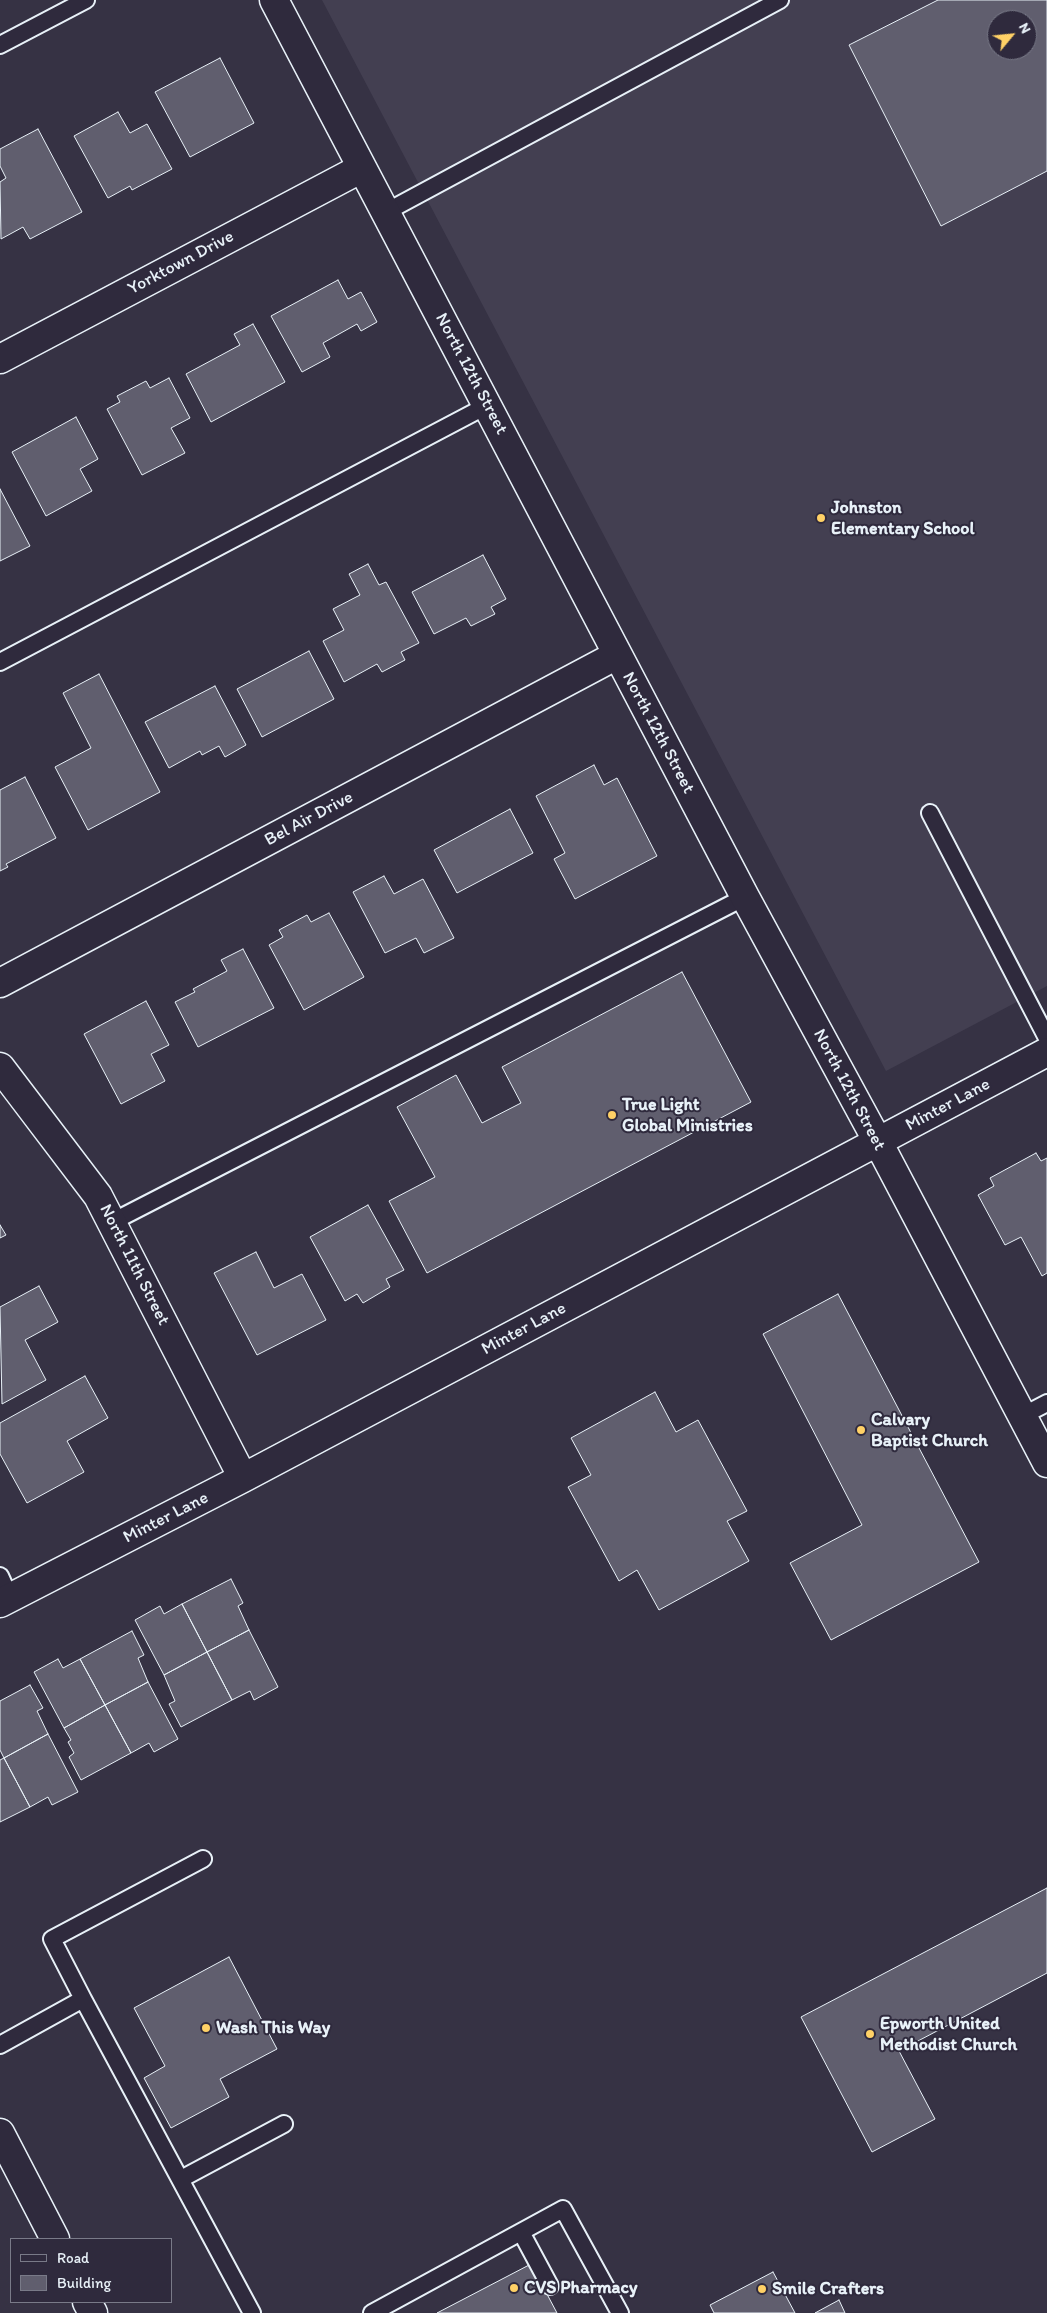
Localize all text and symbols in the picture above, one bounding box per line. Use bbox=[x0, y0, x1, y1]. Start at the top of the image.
north arrow bbox=[987, 10, 1037, 60]
text: N bbox=[1015, 20, 1035, 36]
street label: Yorktown Drive bbox=[124, 226, 238, 300]
street label: North 12th Street bbox=[430, 310, 512, 438]
place label: Johnston Elementary School bbox=[831, 497, 975, 540]
marker: Johnston Elementary School bbox=[815, 512, 827, 524]
street label: North 12th Street bbox=[617, 669, 699, 797]
street label: Bel Air Drive bbox=[261, 787, 357, 851]
street label: North 12th Street bbox=[808, 1026, 890, 1154]
street label: Minter Lane bbox=[902, 1074, 994, 1136]
place label: True Light Global Ministries bbox=[622, 1094, 753, 1136]
marker: True Light Global Ministries bbox=[606, 1109, 618, 1121]
street label: North 11th Street bbox=[94, 1201, 174, 1329]
street label: Minter Lane bbox=[478, 1298, 570, 1360]
place label: Calvary Baptist Church bbox=[871, 1409, 988, 1452]
marker: Calvary Baptist Church bbox=[855, 1424, 867, 1436]
street label: Minter Lane bbox=[120, 1487, 212, 1549]
place label: Epworth United Methodist Church bbox=[880, 2013, 1017, 2056]
place label: Wash This Way bbox=[216, 2017, 330, 2039]
marker: Wash This Way bbox=[200, 2022, 212, 2034]
marker: Epworth United Methodist Church bbox=[864, 2028, 876, 2040]
legend bbox=[10, 2238, 172, 2303]
text: Road bbox=[57, 2249, 89, 2267]
text: Building bbox=[57, 2274, 111, 2292]
place label: CVS Pharmacy bbox=[524, 2277, 637, 2299]
place label: Smile Crafters bbox=[772, 2278, 884, 2300]
marker: CVS Pharmacy bbox=[508, 2282, 520, 2294]
marker: Smile Crafters bbox=[756, 2283, 768, 2295]

